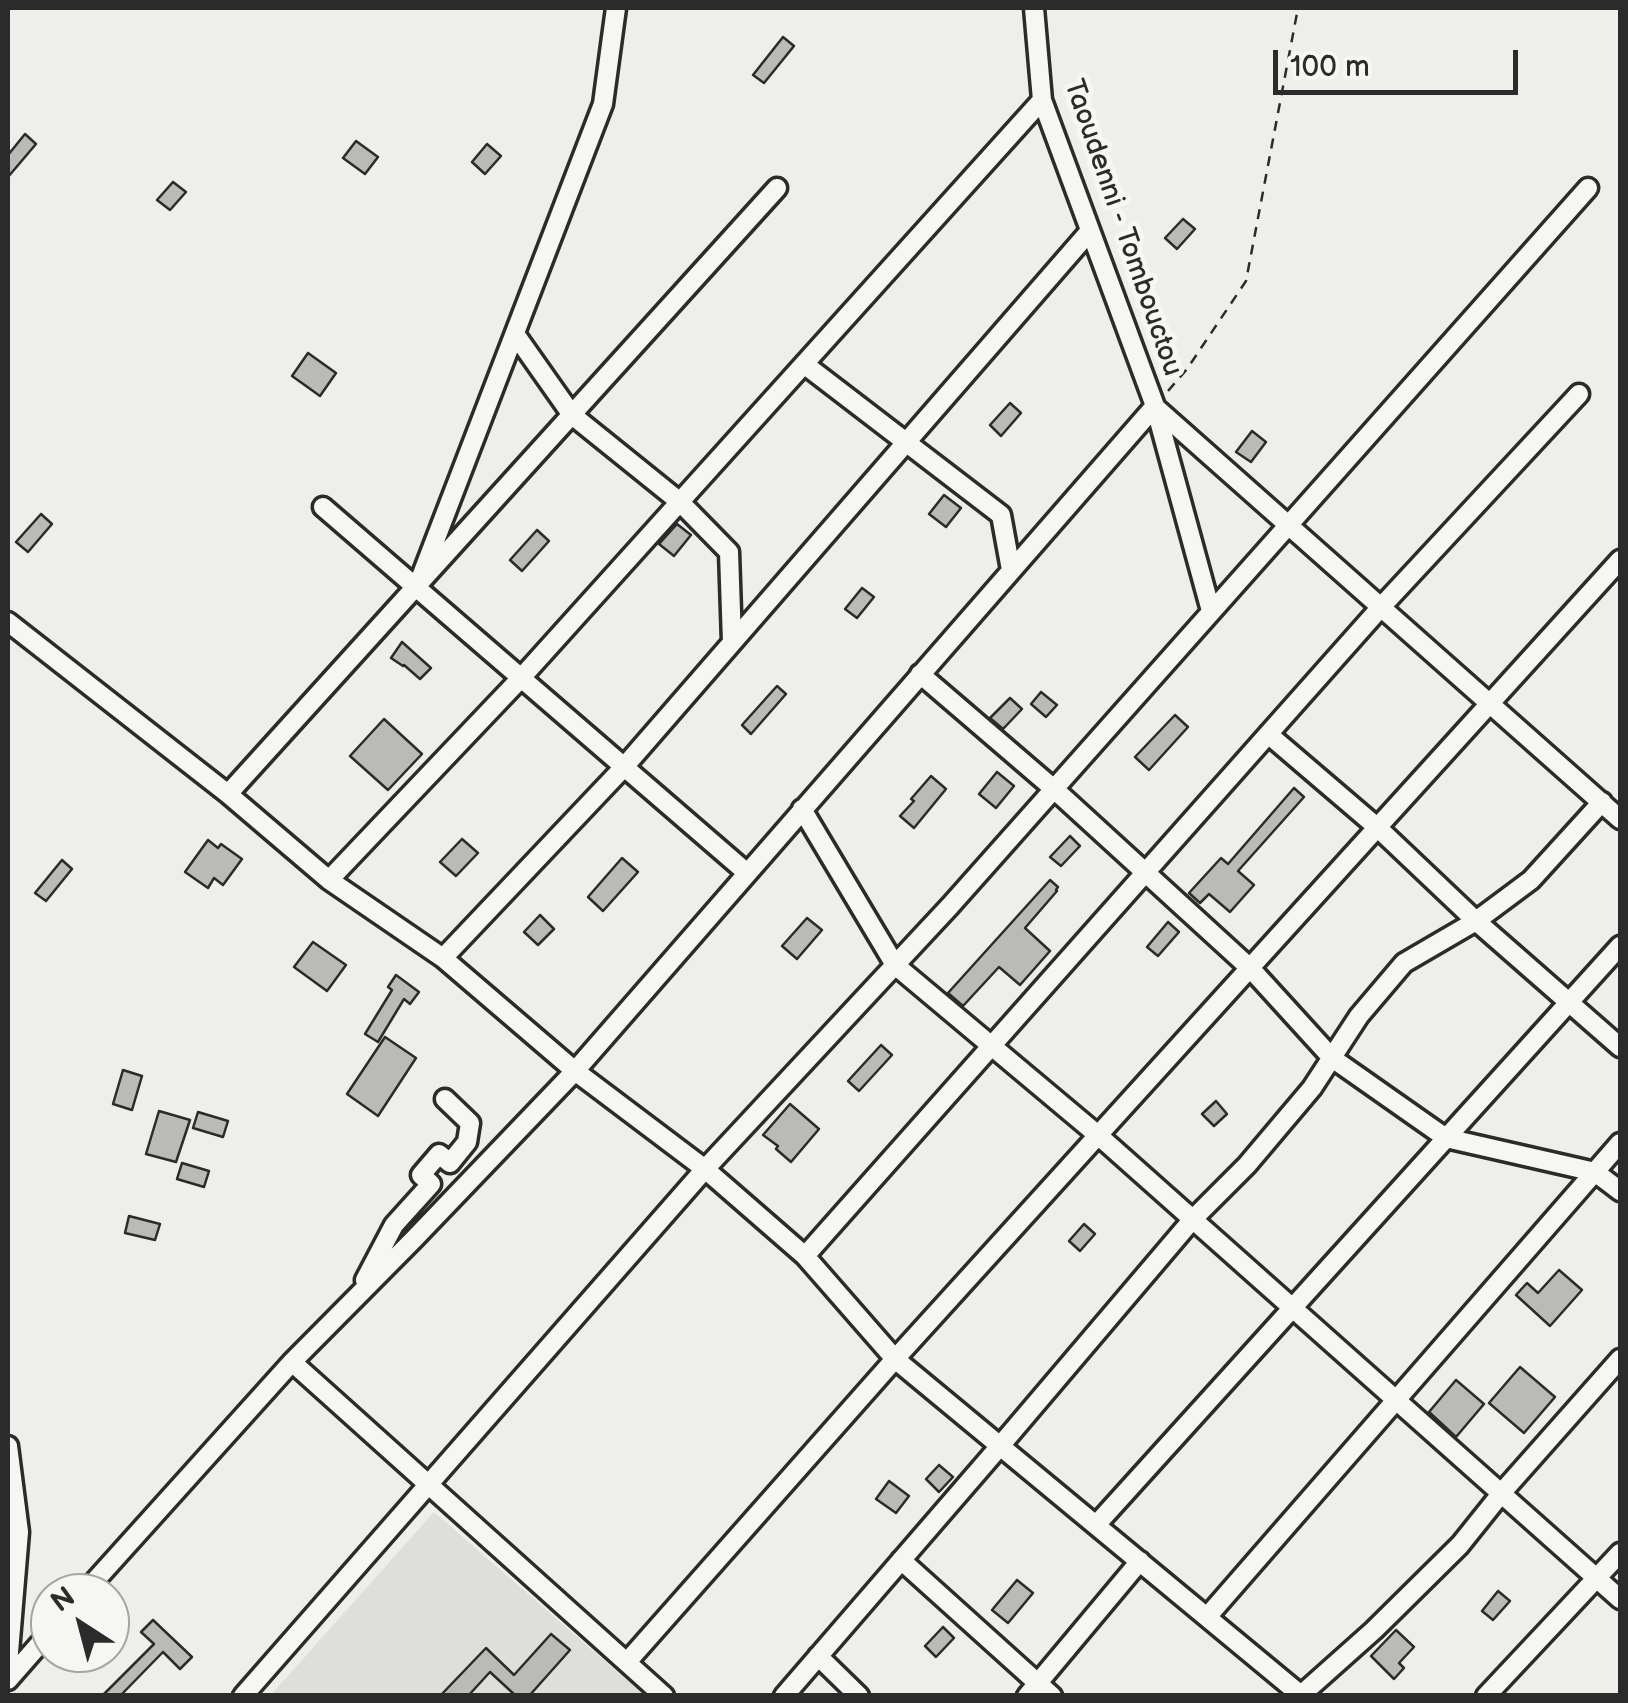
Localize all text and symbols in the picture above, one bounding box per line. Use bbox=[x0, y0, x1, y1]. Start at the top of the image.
scale bar bbox=[1278, 30, 1523, 92]
text: 100 m bbox=[1290, 49, 1370, 85]
street label: Taoudenni - Tombouctou bbox=[1055, 75, 1189, 381]
north arrow bbox=[30, 1573, 130, 1673]
text: N bbox=[45, 1580, 81, 1619]

